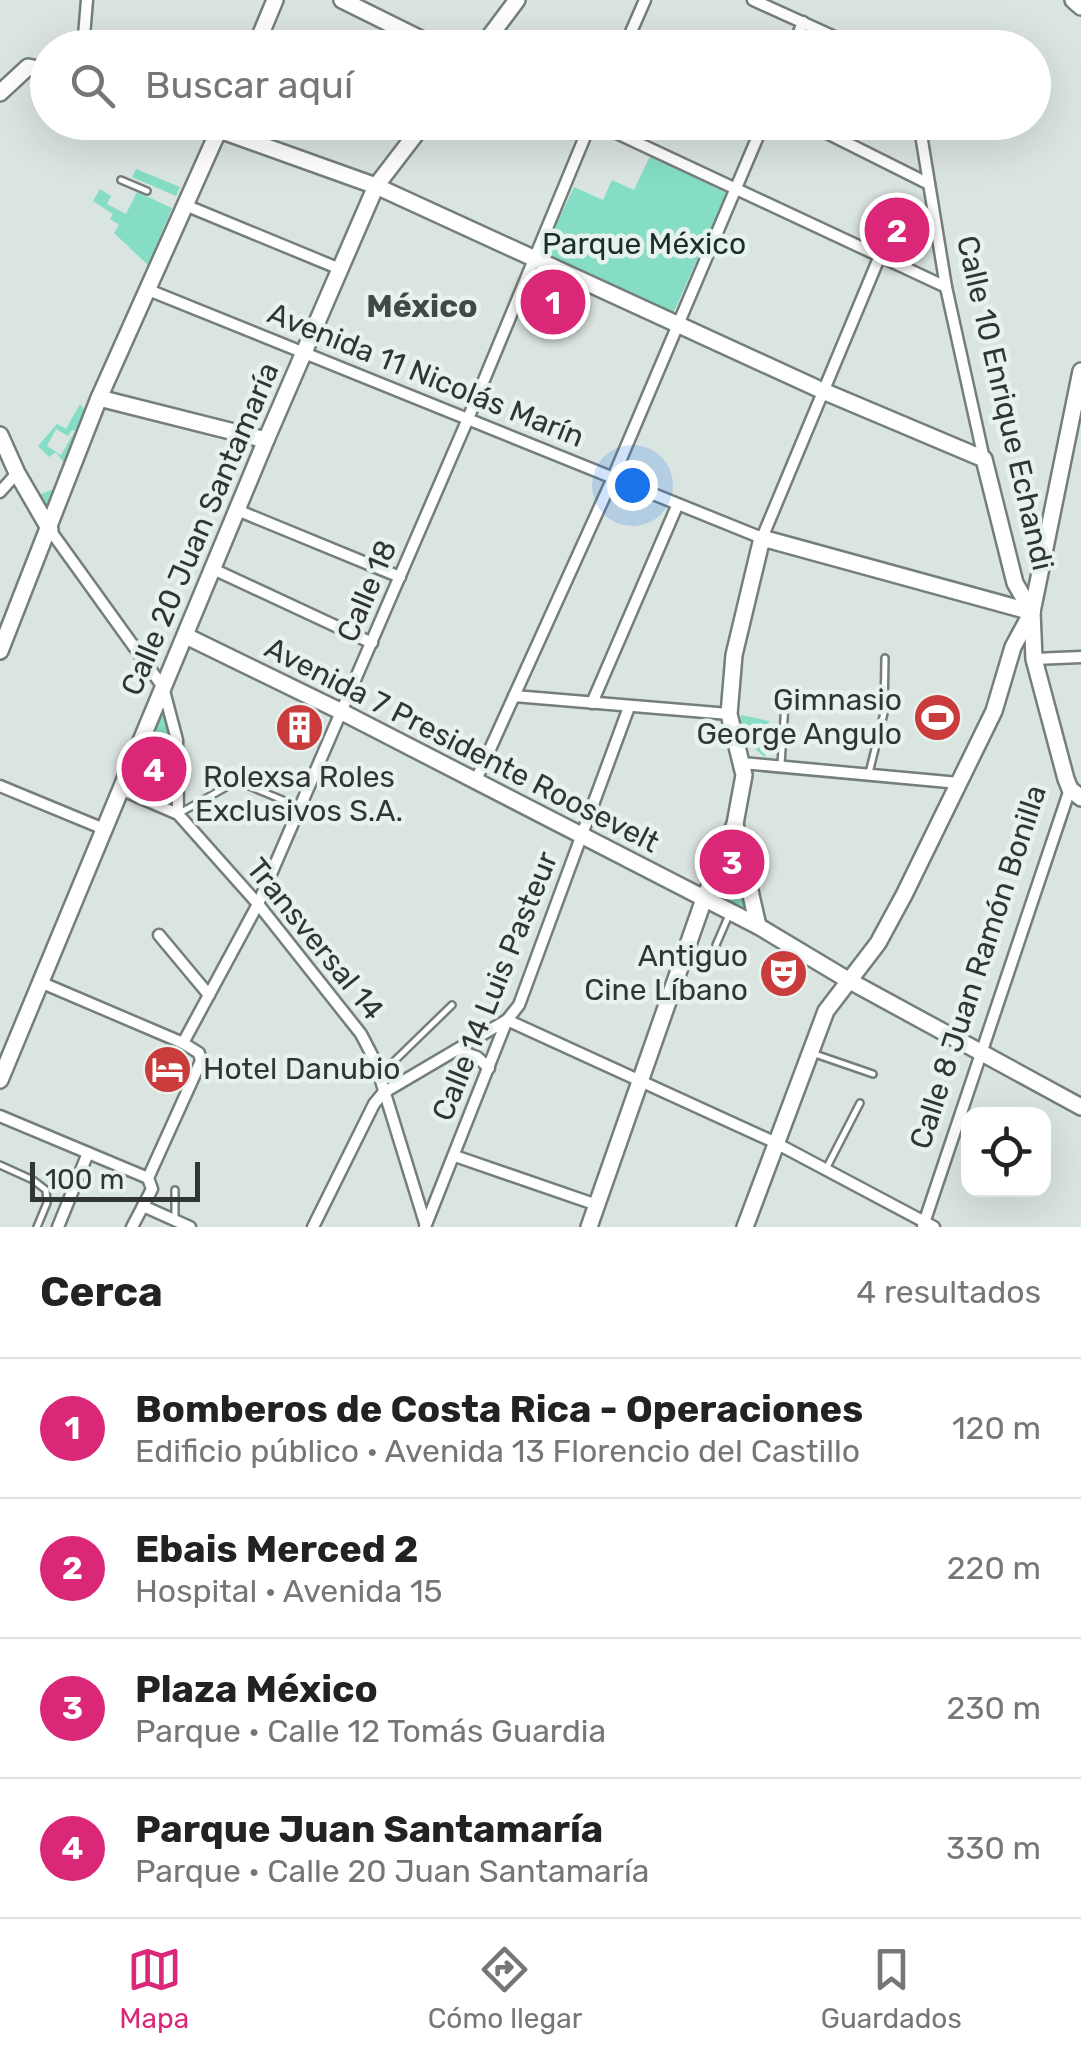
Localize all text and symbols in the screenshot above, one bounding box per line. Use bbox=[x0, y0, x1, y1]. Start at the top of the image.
search box bbox=[30, 30, 1051, 140]
icon: search bbox=[65, 58, 120, 113]
text: Buscar aquí bbox=[145, 62, 353, 108]
pin: 2 bbox=[864, 192, 930, 268]
park label: Parque México bbox=[542, 226, 746, 262]
street label: Calle 10 Enrique Echandi bbox=[949, 232, 1061, 574]
pin: 1 bbox=[520, 264, 586, 340]
district label: México bbox=[366, 287, 478, 325]
street label: Avenida 11 Nicolás Marín bbox=[263, 295, 589, 455]
street label: Calle 20 Juan Santamaría bbox=[113, 357, 287, 701]
your location bbox=[607, 460, 658, 511]
street label: Calle 18 bbox=[329, 535, 405, 647]
street label: Avenida 7 Presidente Roosevelt bbox=[259, 630, 665, 860]
place label: Gimnasio George Angulo bbox=[696, 682, 902, 752]
sports icon: Gimnasio George Angulo bbox=[911, 691, 963, 743]
building icon: Rolexsa Roles Exclusivos S.A. bbox=[273, 702, 325, 754]
pin: 4 bbox=[122, 732, 186, 806]
place label: Rolexsa Roles Exclusivos S.A. bbox=[195, 759, 403, 829]
street label: Calle 8 Juan Ramón Bonilla bbox=[902, 781, 1054, 1153]
pin: 3 bbox=[700, 824, 764, 900]
street label: Calle 14 Luis Pasteur bbox=[425, 846, 566, 1126]
street label: Transversal 14 bbox=[239, 851, 391, 1027]
place label: Antiguo Cine Líbano bbox=[584, 938, 748, 1008]
theatre icon: Antiguo Cine Líbano bbox=[757, 947, 809, 999]
hotel icon: Hotel Danubio bbox=[142, 1043, 194, 1095]
place label: Hotel Danubio bbox=[203, 1051, 400, 1087]
map controls bbox=[961, 1107, 1051, 1197]
button: locate bbox=[961, 1107, 1051, 1197]
scale bar bbox=[30, 1157, 200, 1202]
text: 100 m bbox=[45, 1163, 124, 1196]
text: Cerca bbox=[40, 1267, 163, 1317]
text: 4 resultados bbox=[856, 1273, 1041, 1311]
text: Bomberos de Costa Rica - Operaciones bbox=[135, 1386, 863, 1432]
text: 1 bbox=[65, 1409, 80, 1447]
text: 120 m bbox=[952, 1409, 1041, 1447]
text: Edificio público · Avenida 13 Florencio del Castillo bbox=[135, 1432, 860, 1470]
text: Ebais Merced 2 bbox=[135, 1526, 419, 1572]
text: 2 bbox=[62, 1549, 83, 1587]
text: 220 m bbox=[947, 1549, 1041, 1587]
text: Hospital · Avenida 15 bbox=[135, 1572, 443, 1610]
text: Plaza México bbox=[135, 1666, 378, 1712]
text: 3 bbox=[62, 1689, 83, 1727]
text: 230 m bbox=[946, 1689, 1041, 1727]
text: Parque · Calle 12 Tomás Guardia bbox=[135, 1712, 606, 1750]
text: Parque Juan Santamaría bbox=[135, 1806, 603, 1852]
text: 4 bbox=[62, 1829, 83, 1867]
text: 330 m bbox=[946, 1829, 1041, 1867]
text: Parque · Calle 20 Juan Santamaría bbox=[135, 1852, 649, 1890]
tab: Mapa bbox=[119, 1942, 189, 2035]
tab: Cómo llegar bbox=[428, 1942, 582, 2035]
tab: Guardados bbox=[821, 1942, 962, 2035]

